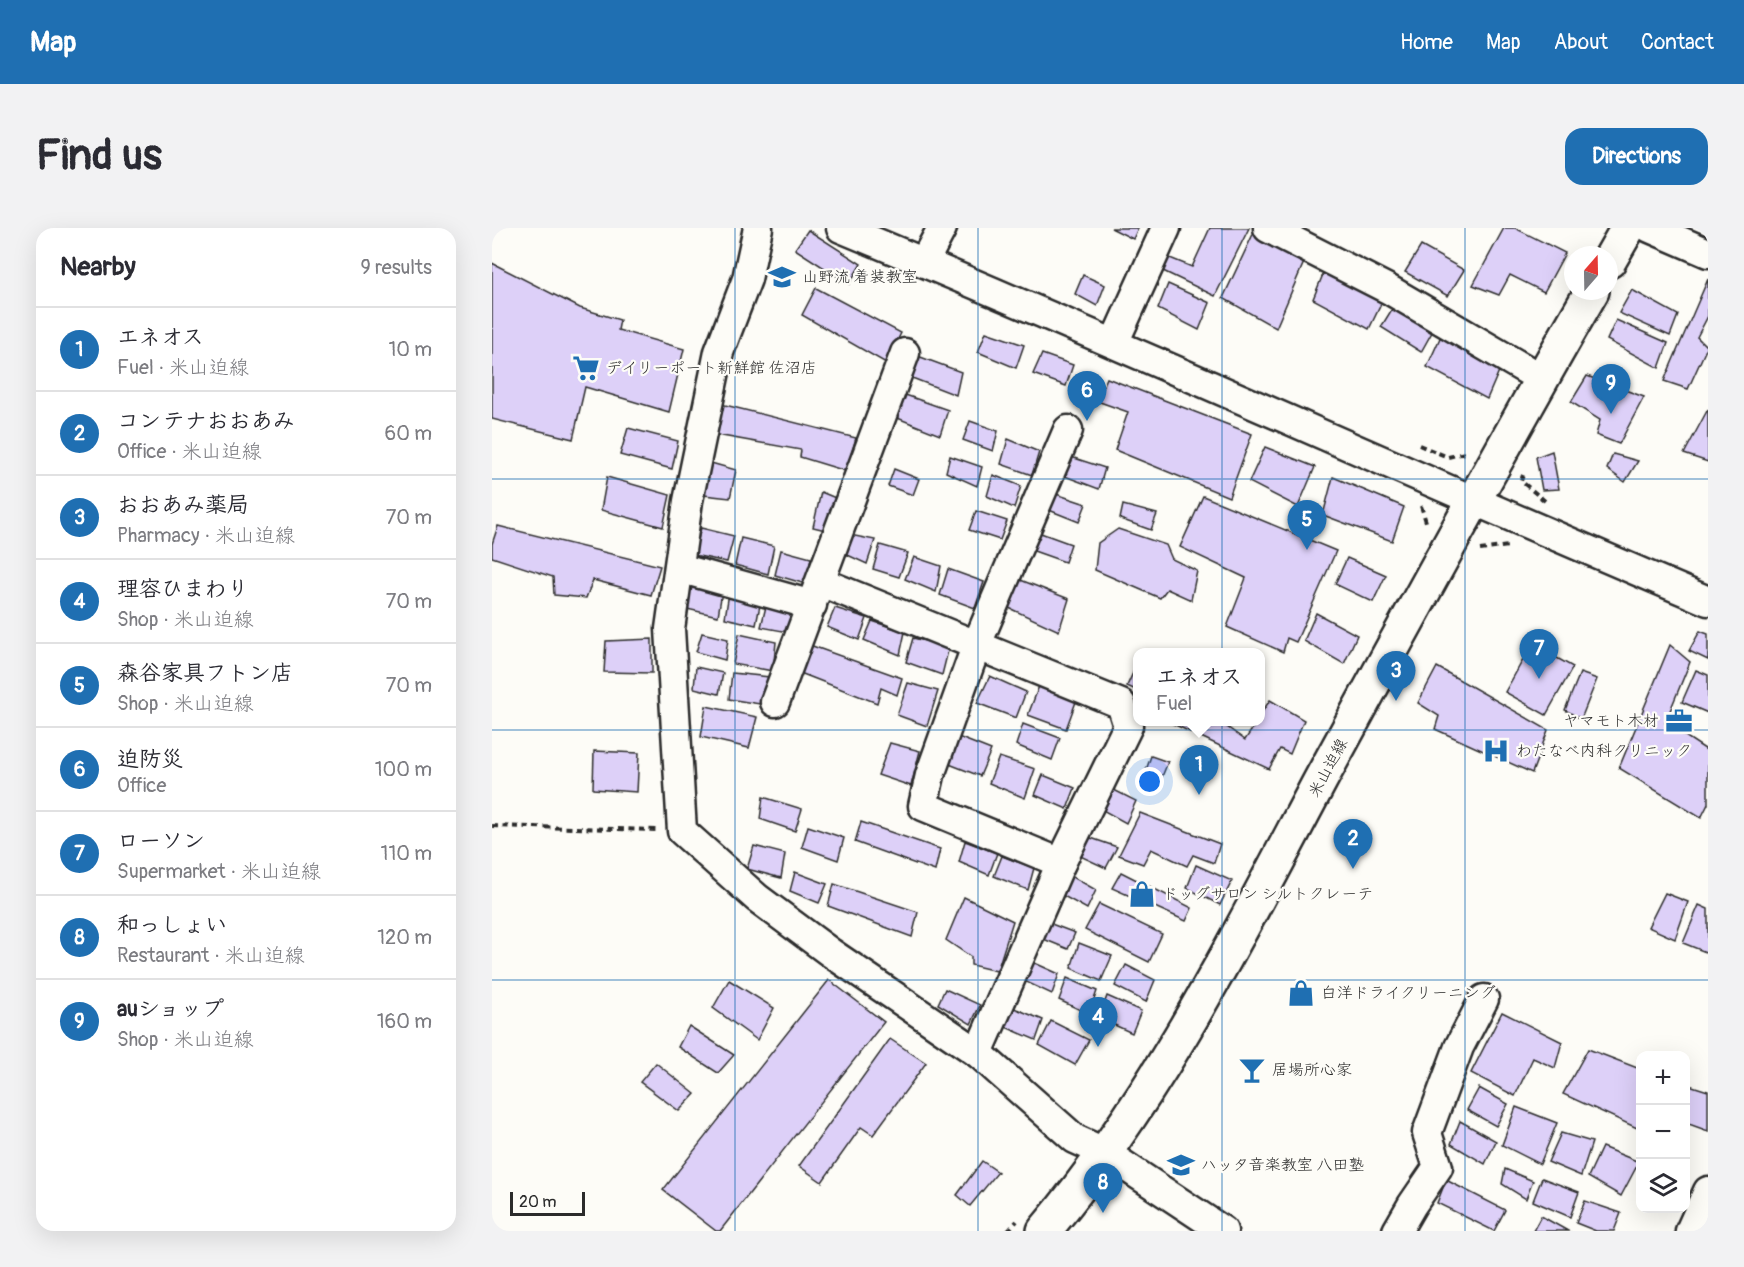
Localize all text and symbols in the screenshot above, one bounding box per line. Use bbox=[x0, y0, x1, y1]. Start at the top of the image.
text: Map bbox=[30, 25, 76, 60]
text: Home bbox=[1400, 29, 1453, 56]
text: Map bbox=[1486, 29, 1521, 56]
text: About bbox=[1554, 29, 1608, 56]
text: Contact bbox=[1641, 29, 1714, 56]
button: Directions bbox=[1565, 128, 1708, 185]
text: Find us bbox=[36, 130, 162, 182]
north arrow bbox=[1564, 246, 1618, 300]
text: Nearby bbox=[60, 251, 136, 283]
text: 9 results bbox=[360, 255, 432, 280]
school or university icon: 山野流 着装教室 bbox=[767, 262, 797, 292]
place label: 山野流 着装教室 bbox=[802, 267, 917, 287]
text: エネオス bbox=[117, 323, 204, 351]
text: 1 bbox=[76, 337, 83, 362]
text: 10 m bbox=[388, 337, 432, 362]
supermarket icon: デイリーポート新鮮館 佐沼店 bbox=[571, 353, 601, 383]
text: Fuel · 米山迫線 bbox=[117, 355, 249, 380]
place label: デイリーポート新鮮館 佐沼店 bbox=[606, 358, 817, 378]
pin: 9 bbox=[1592, 364, 1630, 414]
pin: 6 bbox=[1068, 372, 1106, 421]
text: コンテナおおあみ bbox=[117, 407, 295, 435]
text: 2 bbox=[74, 421, 85, 446]
text: 60 m bbox=[385, 421, 432, 446]
text: Office · 米山迫線 bbox=[117, 439, 262, 464]
text: おおあみ薬局 bbox=[117, 491, 249, 519]
pin: 5 bbox=[1288, 500, 1326, 550]
text: 3 bbox=[74, 505, 85, 530]
text: 70 m bbox=[386, 505, 432, 530]
text: Pharmacy · 米山迫線 bbox=[117, 523, 295, 548]
text: 理容ひまわり bbox=[117, 575, 249, 603]
text: 4 bbox=[74, 589, 85, 614]
text: 70 m bbox=[386, 589, 432, 614]
text: Shop · 米山迫線 bbox=[117, 607, 254, 632]
pin: 7 bbox=[1520, 630, 1558, 679]
popup bbox=[1133, 648, 1265, 726]
pin: 3 bbox=[1376, 652, 1416, 701]
text: 森谷家具フトン店 bbox=[117, 659, 293, 687]
text: エネオス bbox=[1156, 663, 1242, 691]
text: 5 bbox=[74, 673, 85, 698]
text: 70 m bbox=[386, 673, 432, 698]
text: Shop · 米山迫線 bbox=[117, 691, 254, 716]
text: Fuel bbox=[1156, 691, 1192, 716]
office icon: ヤマモト木材 bbox=[1664, 706, 1694, 736]
place label: ヤマモト木材 bbox=[1563, 711, 1659, 731]
street label: 米山迫線 bbox=[1304, 735, 1352, 801]
hospital icon: わたなべ内科クリニック bbox=[1481, 736, 1511, 766]
place label: わたなべ内科クリニック bbox=[1516, 741, 1692, 761]
text: 迫防災 bbox=[117, 745, 183, 773]
pin: 1 bbox=[1180, 746, 1218, 795]
text: 6 bbox=[74, 757, 85, 782]
text: 100 m bbox=[375, 757, 432, 782]
your location bbox=[1135, 767, 1164, 796]
text: Office bbox=[117, 773, 166, 798]
pin: 2 bbox=[1334, 820, 1372, 869]
text: ローソン bbox=[117, 827, 205, 855]
text: 7 bbox=[74, 841, 85, 866]
text: 110 m bbox=[381, 841, 432, 866]
text: Supermarket · 米山迫線 bbox=[117, 859, 321, 884]
shop icon: ドッグサロン シルトクレーテ bbox=[1127, 879, 1157, 909]
place label: ドッグサロン シルトクレーテ bbox=[1162, 884, 1373, 904]
text: 和っしょい bbox=[117, 911, 227, 939]
text: 8 bbox=[74, 925, 85, 950]
text: 120 m bbox=[377, 925, 432, 950]
text: Restaurant · 米山迫線 bbox=[117, 943, 305, 968]
shop icon: 白洋ドライクリーニング bbox=[1286, 978, 1316, 1008]
place label: 白洋ドライクリーニング bbox=[1321, 983, 1496, 1003]
text: auショップ bbox=[117, 995, 224, 1023]
pin: 4 bbox=[1078, 998, 1118, 1047]
text: 9 bbox=[74, 1009, 85, 1034]
text: 160 m bbox=[377, 1009, 432, 1034]
text: Shop · 米山迫線 bbox=[117, 1027, 254, 1052]
map controls bbox=[1636, 1051, 1690, 1213]
button: + bbox=[1636, 1051, 1690, 1105]
bar icon: 居場所心家 bbox=[1237, 1055, 1267, 1085]
place label: 居場所心家 bbox=[1272, 1060, 1352, 1080]
button: − bbox=[1636, 1105, 1690, 1159]
school or university icon: ハッタ音楽教室 八田塾 bbox=[1166, 1150, 1196, 1180]
place label: ハッタ音楽教室 八田塾 bbox=[1201, 1155, 1364, 1175]
button: layers bbox=[1636, 1159, 1690, 1213]
pin: 8 bbox=[1084, 1164, 1122, 1213]
scale bar bbox=[510, 1189, 585, 1216]
text: 20 m bbox=[519, 1192, 557, 1212]

